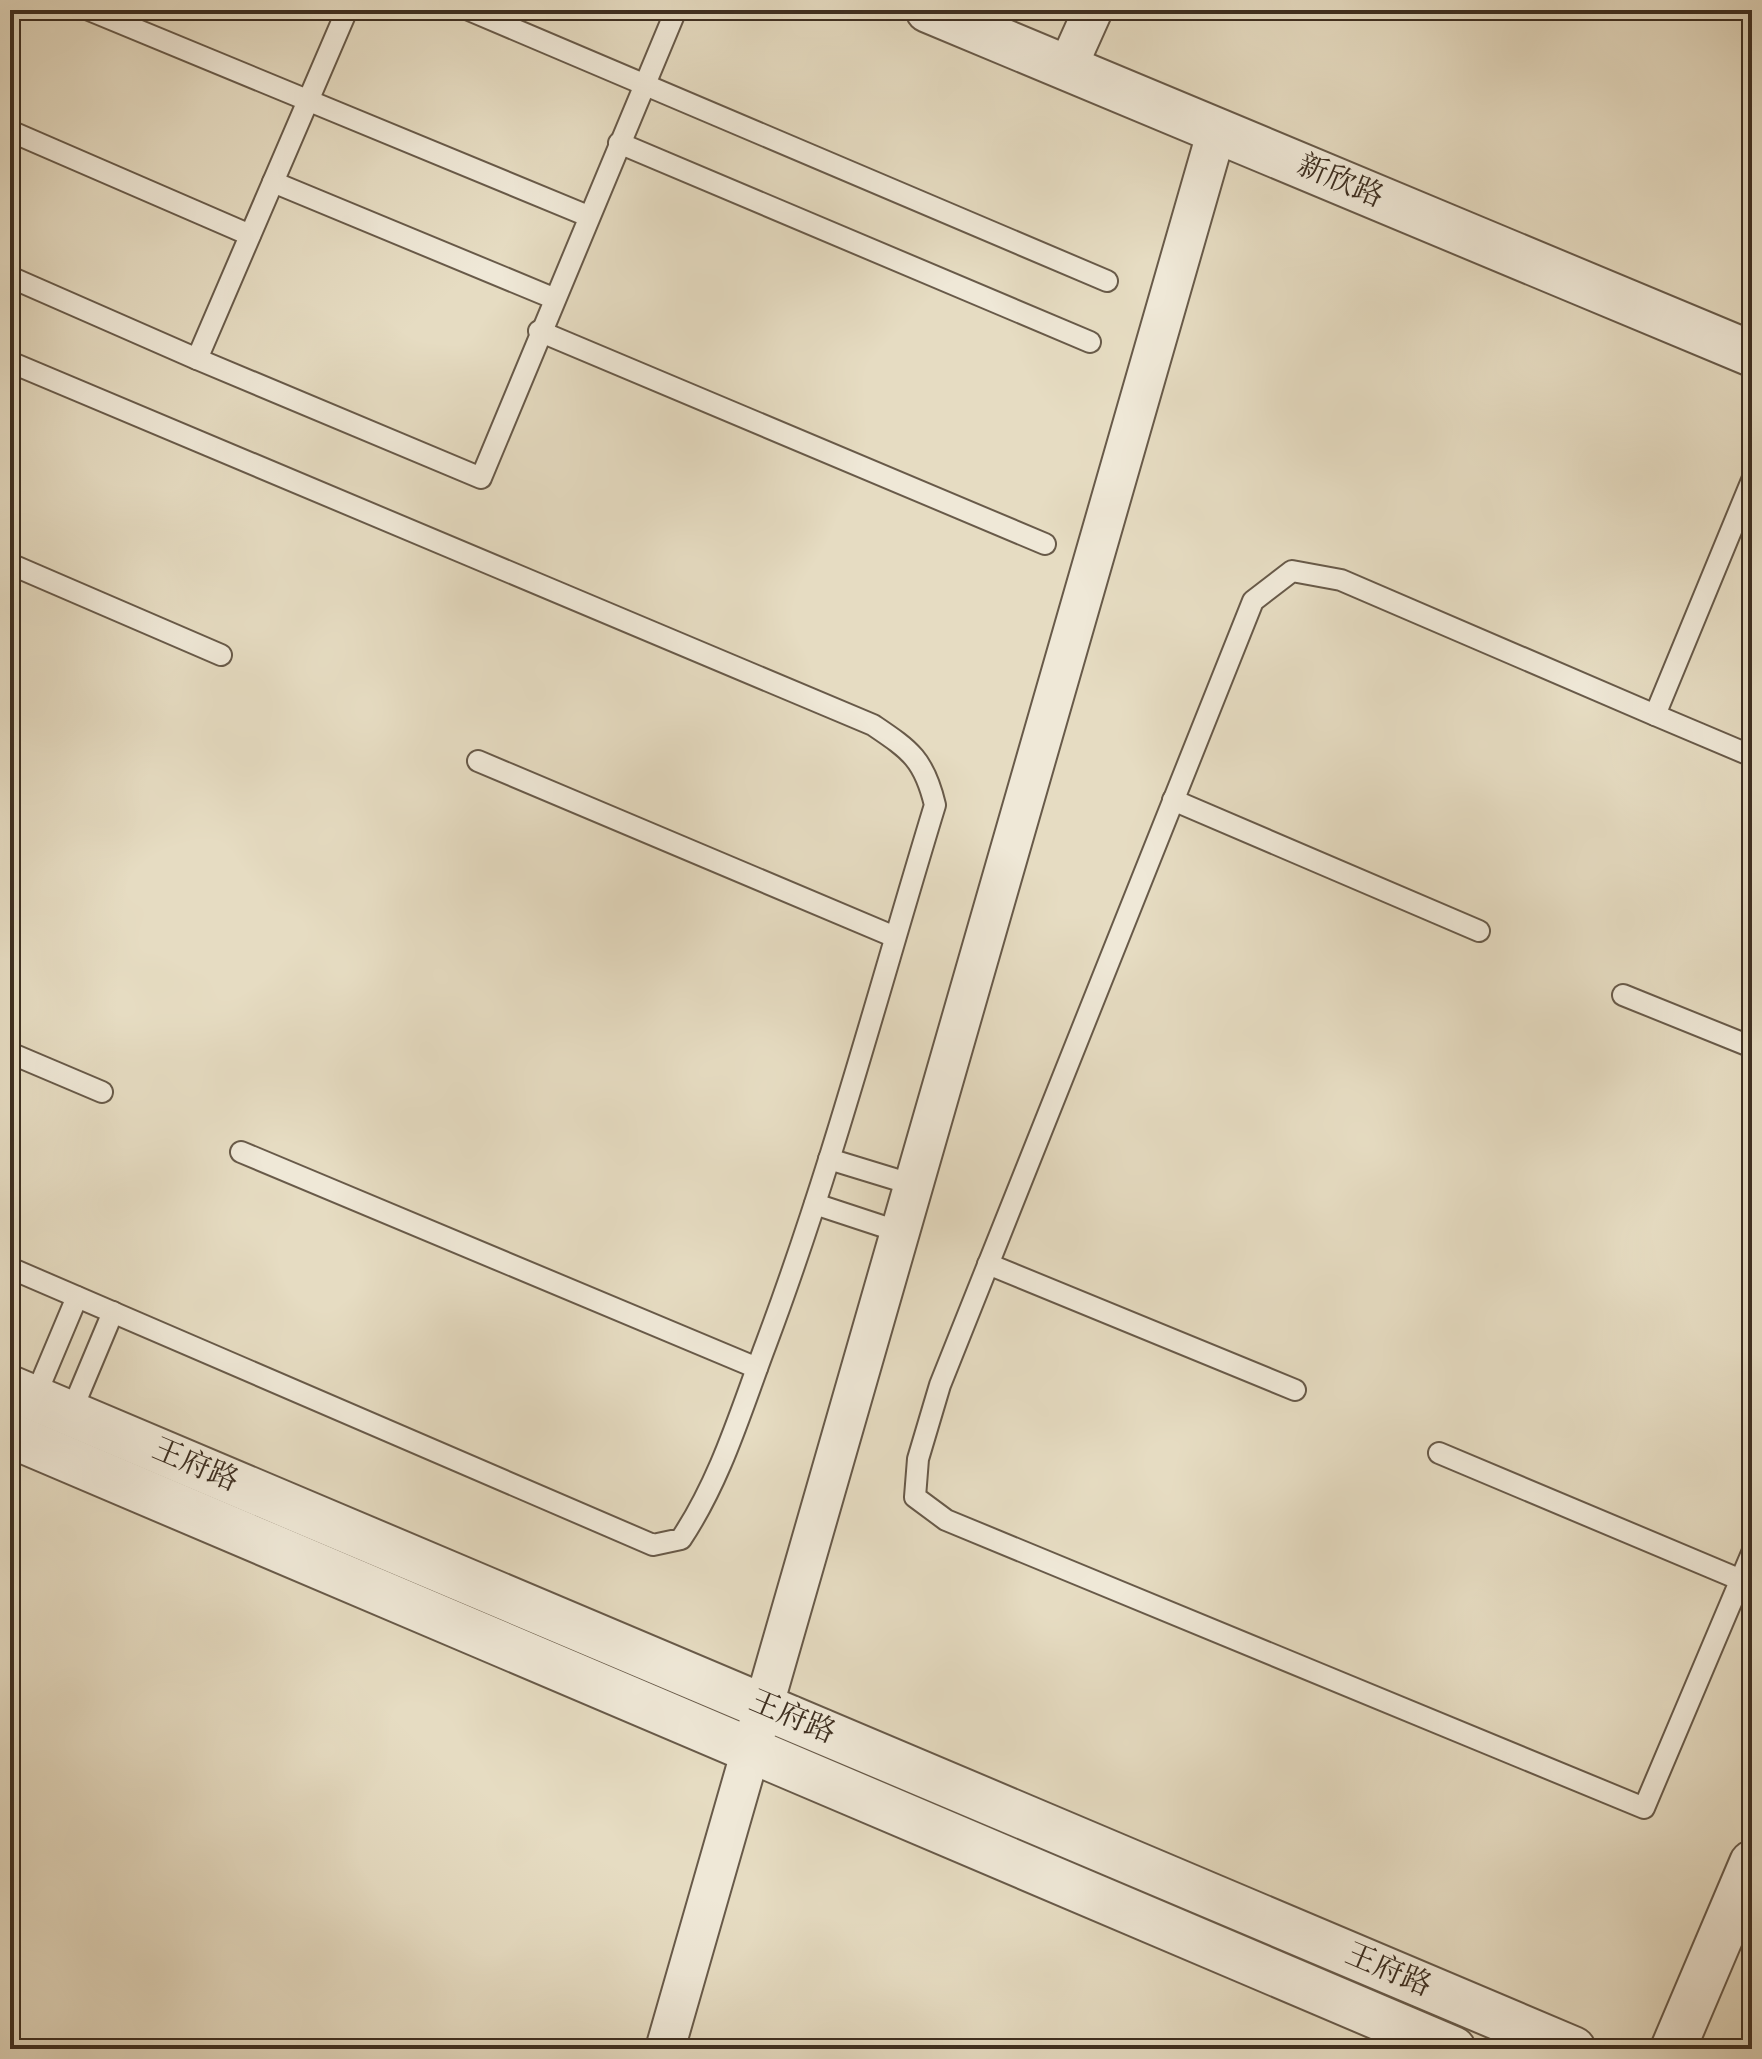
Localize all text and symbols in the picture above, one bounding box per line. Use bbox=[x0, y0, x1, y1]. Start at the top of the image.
street label: 新欣路 bbox=[1291, 147, 1389, 217]
street label: 王府路 bbox=[146, 1431, 244, 1501]
street label: 王府路 bbox=[743, 1683, 841, 1753]
street label: 王府路 bbox=[1339, 1936, 1437, 2006]

